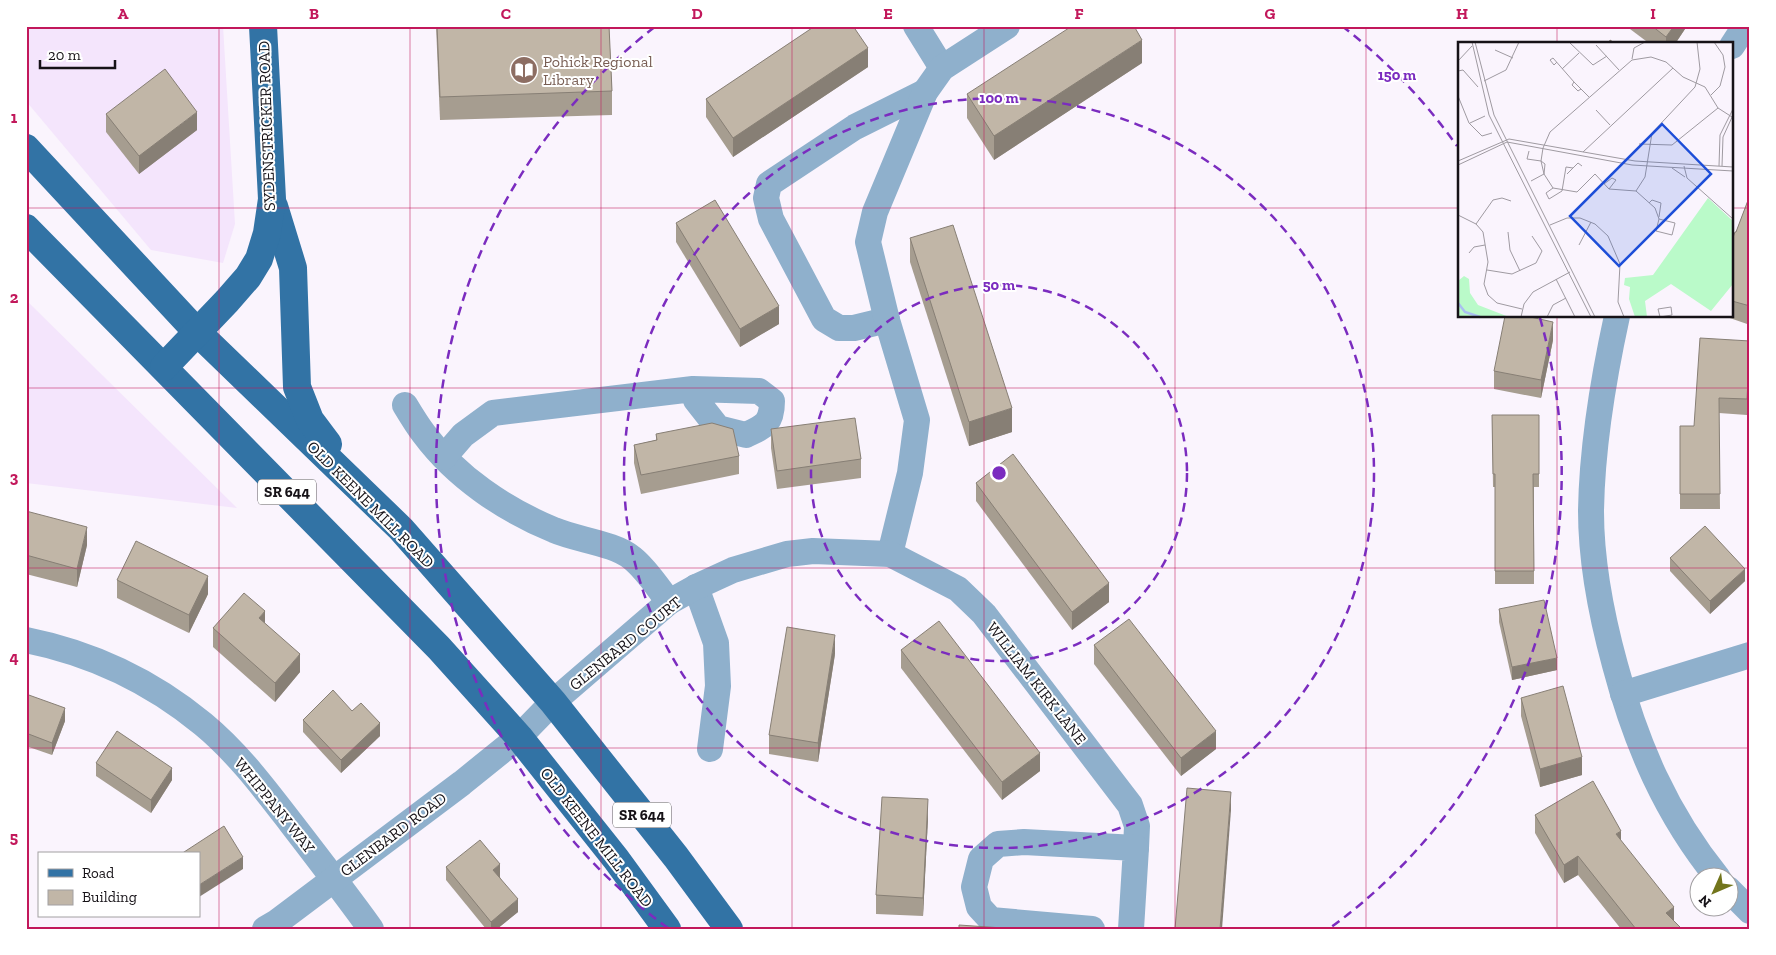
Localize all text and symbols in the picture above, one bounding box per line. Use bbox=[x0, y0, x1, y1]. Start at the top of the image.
text: A bbox=[118, 4, 129, 23]
text: B bbox=[309, 4, 319, 23]
text: C bbox=[501, 4, 511, 23]
text: D bbox=[691, 4, 703, 23]
text: E bbox=[883, 4, 893, 23]
text: F bbox=[1074, 4, 1084, 23]
text: G bbox=[1265, 4, 1276, 23]
text: H bbox=[1456, 4, 1468, 23]
text: I bbox=[1650, 4, 1656, 23]
scale bar bbox=[40, 38, 115, 70]
street label: SYDENSTRICKER ROAD bbox=[254, 41, 279, 211]
inset map bbox=[1458, 42, 1734, 318]
text: 20 m bbox=[48, 46, 81, 64]
place label: Pohick Regional Library bbox=[543, 52, 653, 89]
library icon: Pohick Regional Library bbox=[509, 55, 539, 85]
text: 150 m bbox=[1378, 66, 1416, 84]
text: 100 m bbox=[979, 89, 1019, 107]
text: 1 bbox=[11, 108, 18, 127]
text: 50 m bbox=[983, 276, 1015, 294]
text: 2 bbox=[10, 288, 19, 307]
street label: OLD KEENE MILL ROAD bbox=[303, 437, 438, 572]
centre of rings bbox=[990, 464, 1008, 482]
text: 3 bbox=[10, 468, 19, 487]
road number: SR 644 bbox=[258, 480, 316, 504]
street label: GLENBARD COURT bbox=[566, 592, 685, 694]
street label: WILLIAM KIRK LANE bbox=[983, 618, 1090, 748]
text: 4 bbox=[9, 648, 19, 667]
street label: WHIPPANY WAY bbox=[230, 754, 319, 857]
street label: OLD KEENE MILL ROAD bbox=[536, 764, 657, 911]
street label: GLENBARD ROAD bbox=[336, 788, 450, 881]
road number: SR 644 bbox=[613, 802, 671, 828]
text: 5 bbox=[10, 828, 18, 847]
legend bbox=[38, 852, 200, 918]
text: Road bbox=[82, 864, 115, 882]
north arrow bbox=[1688, 868, 1738, 918]
text: Building bbox=[82, 888, 137, 906]
text: N bbox=[1695, 891, 1715, 911]

